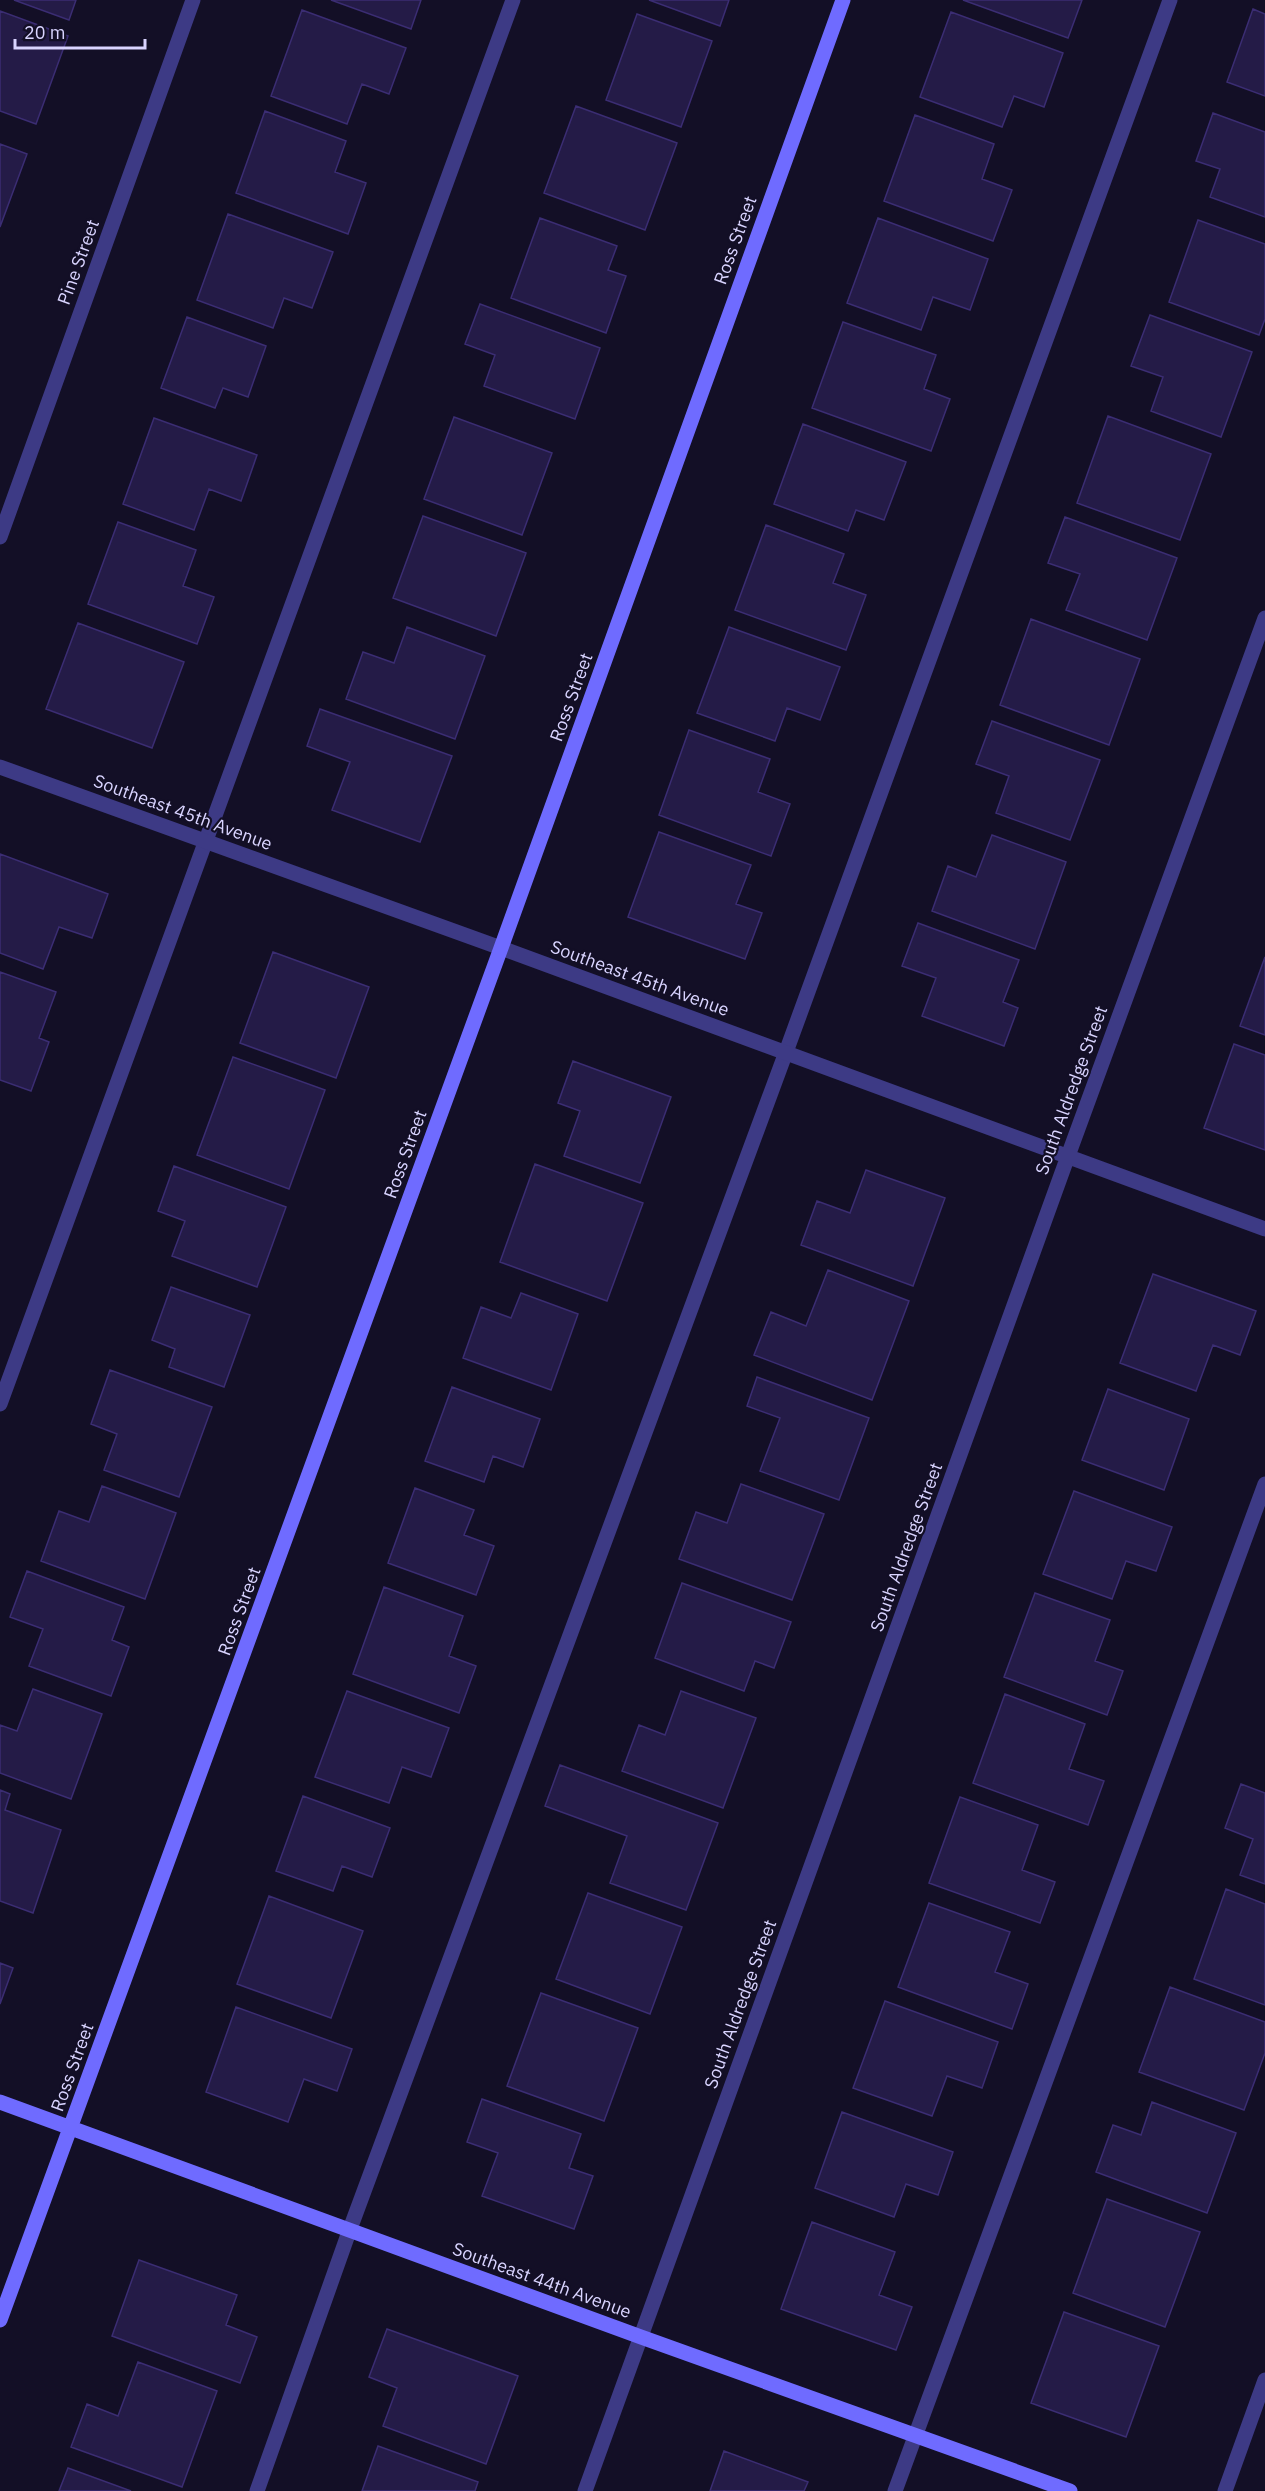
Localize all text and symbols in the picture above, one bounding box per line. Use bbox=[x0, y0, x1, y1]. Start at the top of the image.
scale bar bbox=[15, 12, 146, 50]
text: 20 m bbox=[24, 21, 66, 44]
street label: Ross Street bbox=[708, 193, 762, 287]
street label: Pine Street bbox=[52, 216, 104, 308]
street label: Ross Street bbox=[544, 650, 598, 744]
street label: Southeast 45th Avenue bbox=[91, 769, 276, 855]
street label: Southeast 45th Avenue bbox=[548, 935, 733, 1021]
street label: South Aldredge Street bbox=[1030, 1002, 1112, 1178]
street label: Ross Street bbox=[378, 1107, 432, 1201]
street label: South Aldredge Street bbox=[865, 1459, 947, 1635]
street label: Ross Street bbox=[212, 1564, 266, 1658]
street label: South Aldredge Street bbox=[699, 1916, 781, 2092]
street label: Ross Street bbox=[45, 2020, 99, 2114]
street label: Southeast 44th Avenue bbox=[450, 2237, 635, 2323]

